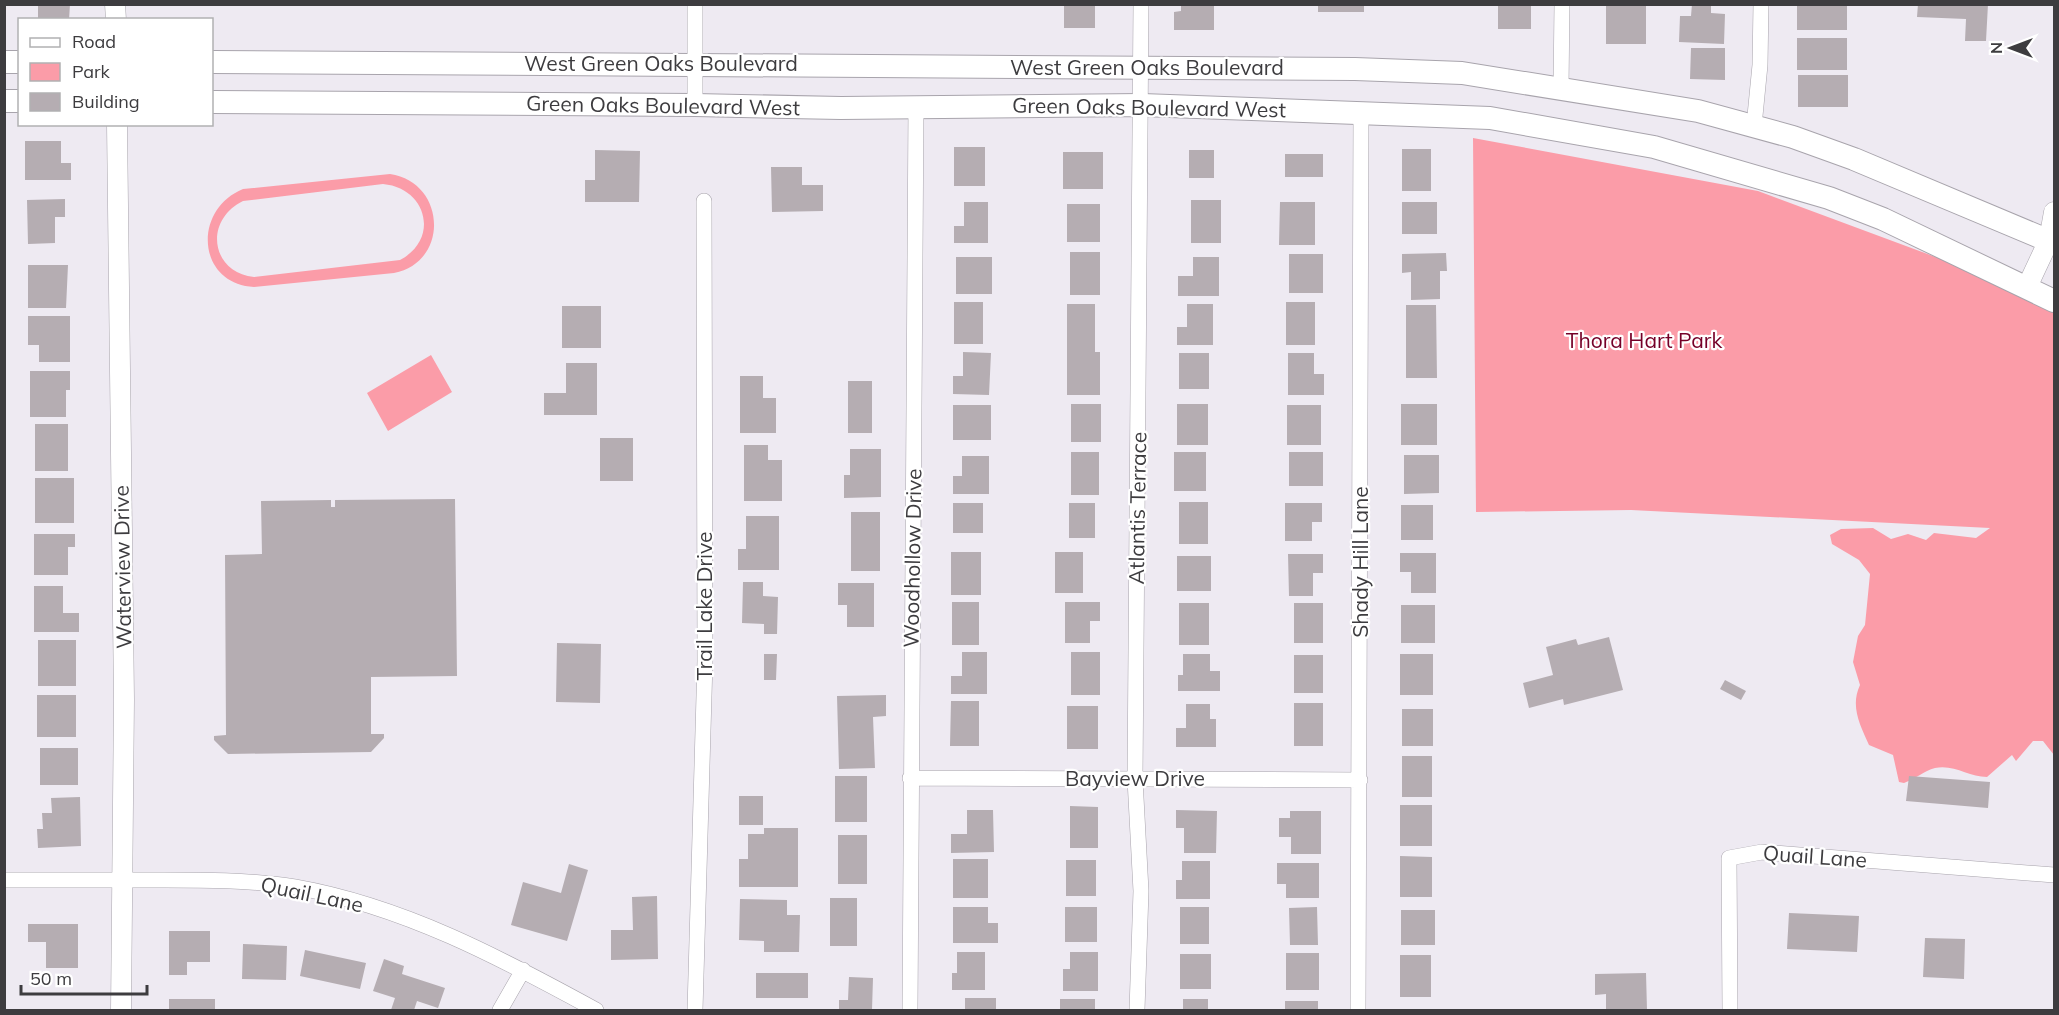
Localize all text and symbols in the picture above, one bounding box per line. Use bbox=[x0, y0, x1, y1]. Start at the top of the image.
legend bbox=[18, 18, 213, 126]
north arrow bbox=[1981, 18, 2041, 78]
text: Road bbox=[72, 30, 116, 53]
text: N bbox=[1986, 42, 2006, 54]
street label: West Green Oaks Boulevard bbox=[524, 50, 798, 76]
street label: West Green Oaks Boulevard bbox=[1010, 54, 1284, 80]
text: Park bbox=[72, 60, 111, 83]
text: Building bbox=[72, 90, 140, 113]
street label: Green Oaks Boulevard West bbox=[526, 90, 800, 120]
street label: Green Oaks Boulevard West bbox=[1012, 92, 1286, 122]
park label: Thora Hart Park bbox=[1566, 327, 1722, 353]
street label: Atlantis Terrace bbox=[1123, 432, 1151, 584]
street label: Woodhollow Drive bbox=[897, 468, 927, 648]
street label: Waterview Drive bbox=[108, 485, 136, 649]
street label: Shady Hill Lane bbox=[1347, 486, 1373, 638]
street label: Trail Lake Drive bbox=[691, 532, 717, 680]
street label: Bayview Drive bbox=[1065, 765, 1205, 791]
street label: Quail Lane bbox=[1762, 839, 1868, 873]
street label: Quail Lane bbox=[259, 870, 366, 918]
scale bar bbox=[21, 958, 147, 996]
text: 50 m bbox=[30, 967, 72, 990]

